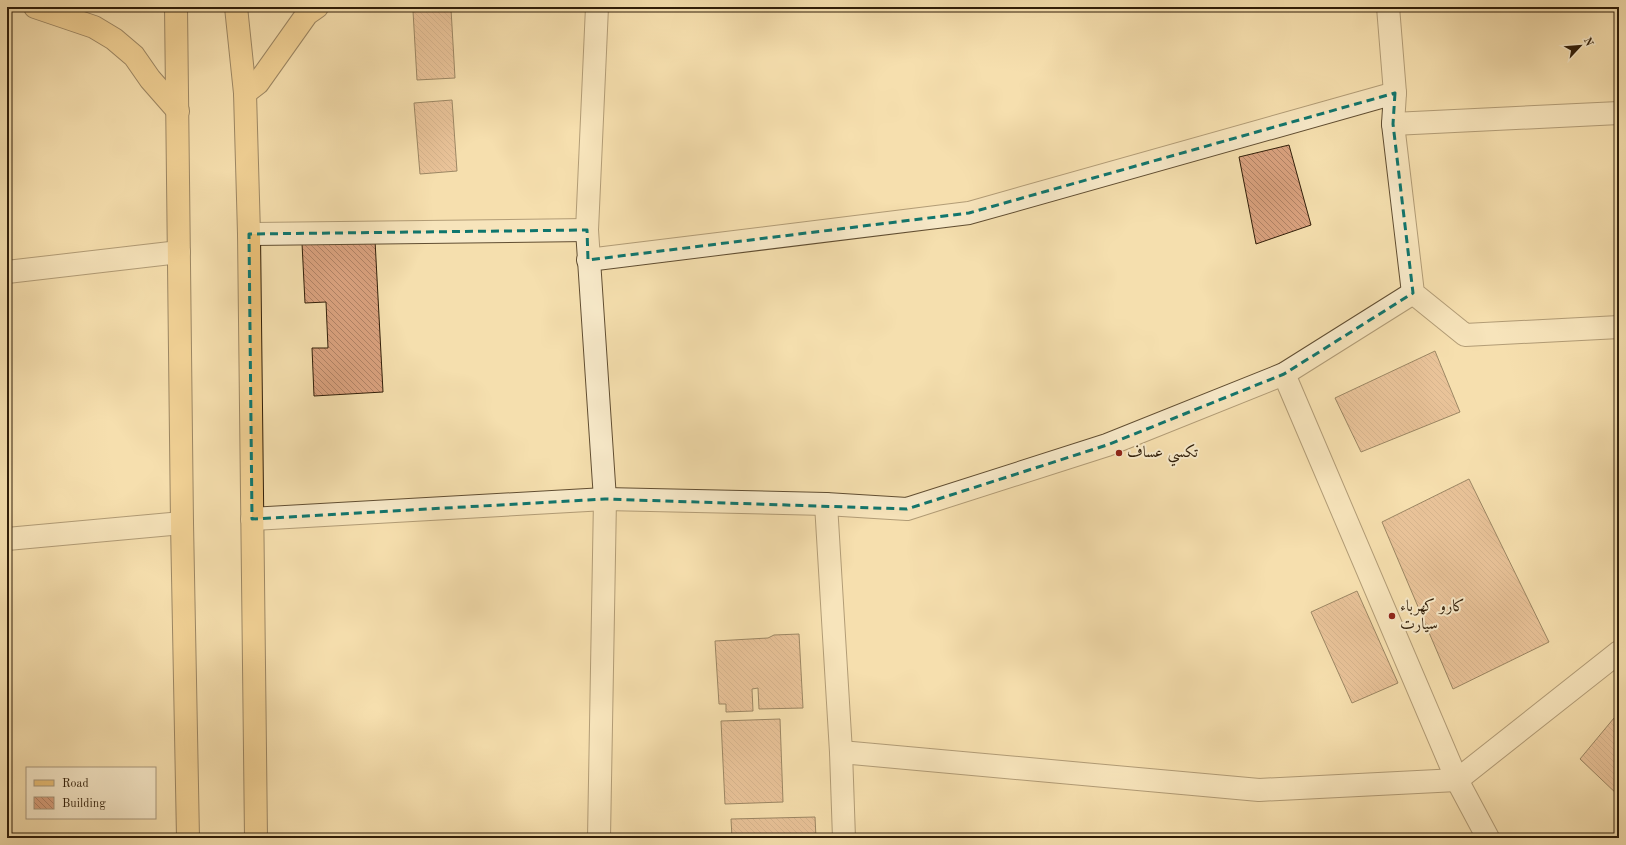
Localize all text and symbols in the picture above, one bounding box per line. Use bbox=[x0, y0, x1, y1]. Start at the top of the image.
north arrow bbox=[1560, 26, 1600, 66]
text: N bbox=[1581, 36, 1595, 49]
place label: تكسي عساف bbox=[1127, 443, 1199, 467]
marker: تكسي عساف bbox=[1114, 448, 1124, 458]
place label: كارو كهرباء سيارت bbox=[1400, 598, 1465, 633]
marker: كارو كهرباء سيارت bbox=[1387, 611, 1397, 621]
legend bbox=[26, 767, 156, 819]
text: Road bbox=[62, 778, 89, 790]
text: Building bbox=[62, 798, 106, 810]

